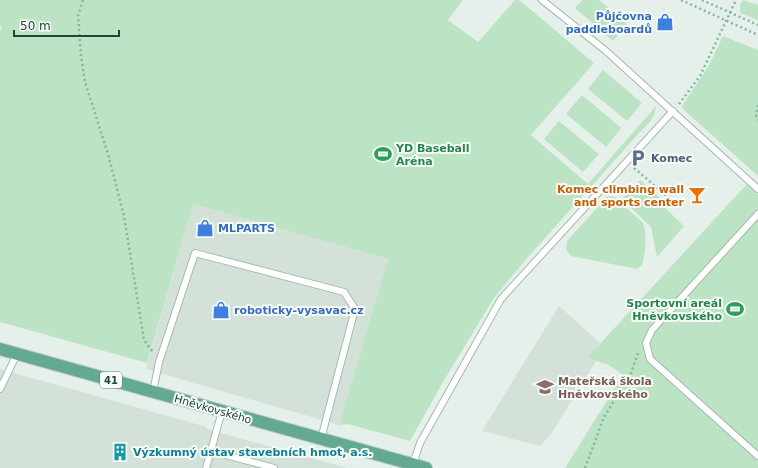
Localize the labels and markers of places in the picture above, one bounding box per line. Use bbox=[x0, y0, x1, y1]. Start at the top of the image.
place label: Půjčovna paddleboardů bbox=[566, 10, 652, 36]
shop icon: Půjčovna paddleboardů bbox=[655, 12, 675, 32]
place label: YD Baseball Aréna bbox=[395, 142, 470, 168]
sports icon: YD Baseball Aréna bbox=[373, 144, 393, 164]
parking icon: Komec bbox=[628, 148, 648, 168]
place label: Komec bbox=[651, 152, 692, 165]
place label: Komec climbing wall and sports center bbox=[557, 183, 685, 209]
bar icon: Komec climbing wall and sports center bbox=[687, 185, 707, 205]
shop icon: MLPARTS bbox=[195, 218, 215, 238]
place label: MLPARTS bbox=[218, 222, 275, 235]
place label: Sportovní areál Hněvkovského bbox=[626, 297, 722, 323]
sports icon: Sportovní areál Hněvkovského bbox=[725, 299, 745, 319]
shop icon: roboticky-vysavac.cz bbox=[211, 300, 231, 320]
place label: roboticky-vysavac.cz bbox=[234, 304, 364, 317]
place label: Mateřská škola Hněvkovského bbox=[558, 375, 652, 401]
school or university icon: Mateřská škola Hněvkovského bbox=[535, 377, 555, 397]
building icon: Výzkumný ústav stavebních hmot, a.s. bbox=[110, 442, 130, 462]
place label: Výzkumný ústav stavebních hmot, a.s. bbox=[133, 446, 373, 459]

